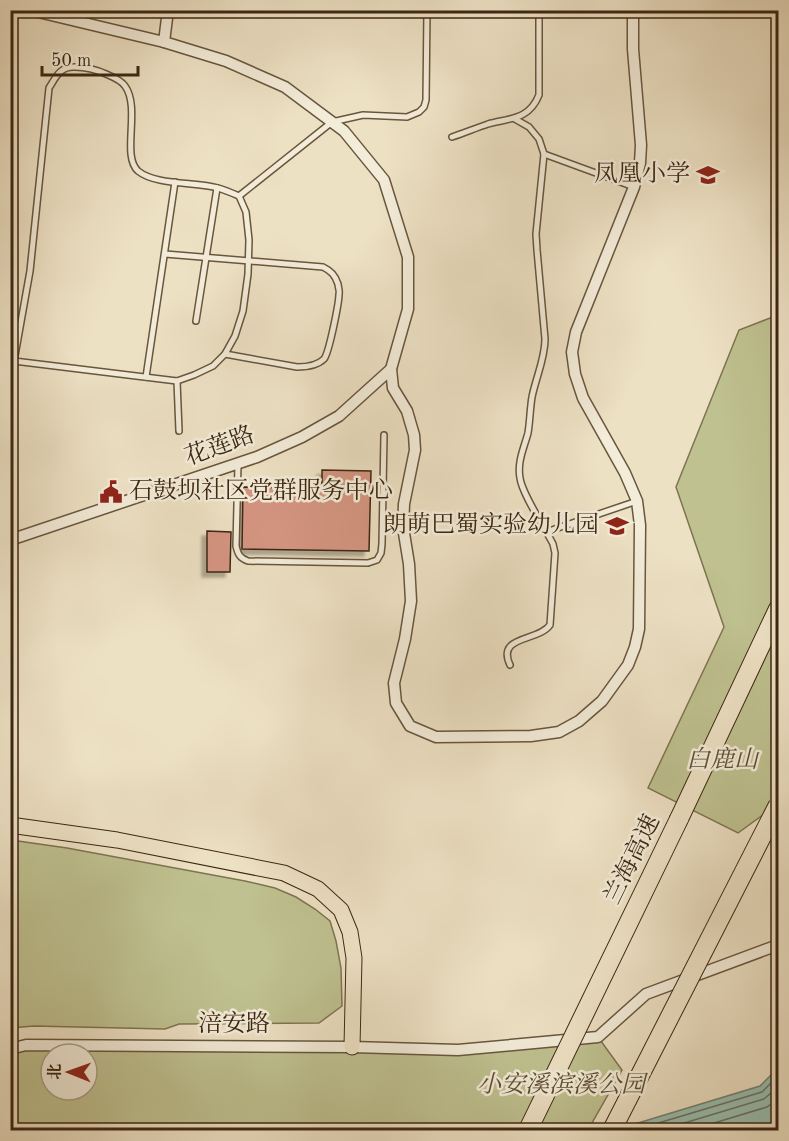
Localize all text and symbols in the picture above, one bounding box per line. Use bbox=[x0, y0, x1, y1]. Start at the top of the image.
scale bar bbox=[42, 39, 138, 77]
text: 50 m bbox=[51, 52, 91, 70]
place label: 凤凰小学 bbox=[594, 160, 690, 187]
school or university icon: 凤凰小学 bbox=[695, 162, 721, 188]
street label: 花莲路 bbox=[181, 421, 258, 471]
place label: 石鼓坝社区党群服务中心 bbox=[129, 477, 393, 504]
public building icon: 石鼓坝社区党群服务中心 bbox=[98, 479, 124, 505]
place label: 朗萌巴蜀实验幼儿园 bbox=[383, 511, 599, 538]
school or university icon: 朗萌巴蜀实验幼儿园 bbox=[604, 513, 630, 539]
park label: 白鹿山 bbox=[686, 746, 760, 773]
street label: 兰海高速 bbox=[598, 810, 665, 908]
street label: 涪安路 bbox=[198, 1010, 270, 1037]
north arrow bbox=[39, 1042, 99, 1102]
text: 北 bbox=[46, 1064, 64, 1080]
park label: 小安溪滨溪公园 bbox=[477, 1071, 649, 1098]

